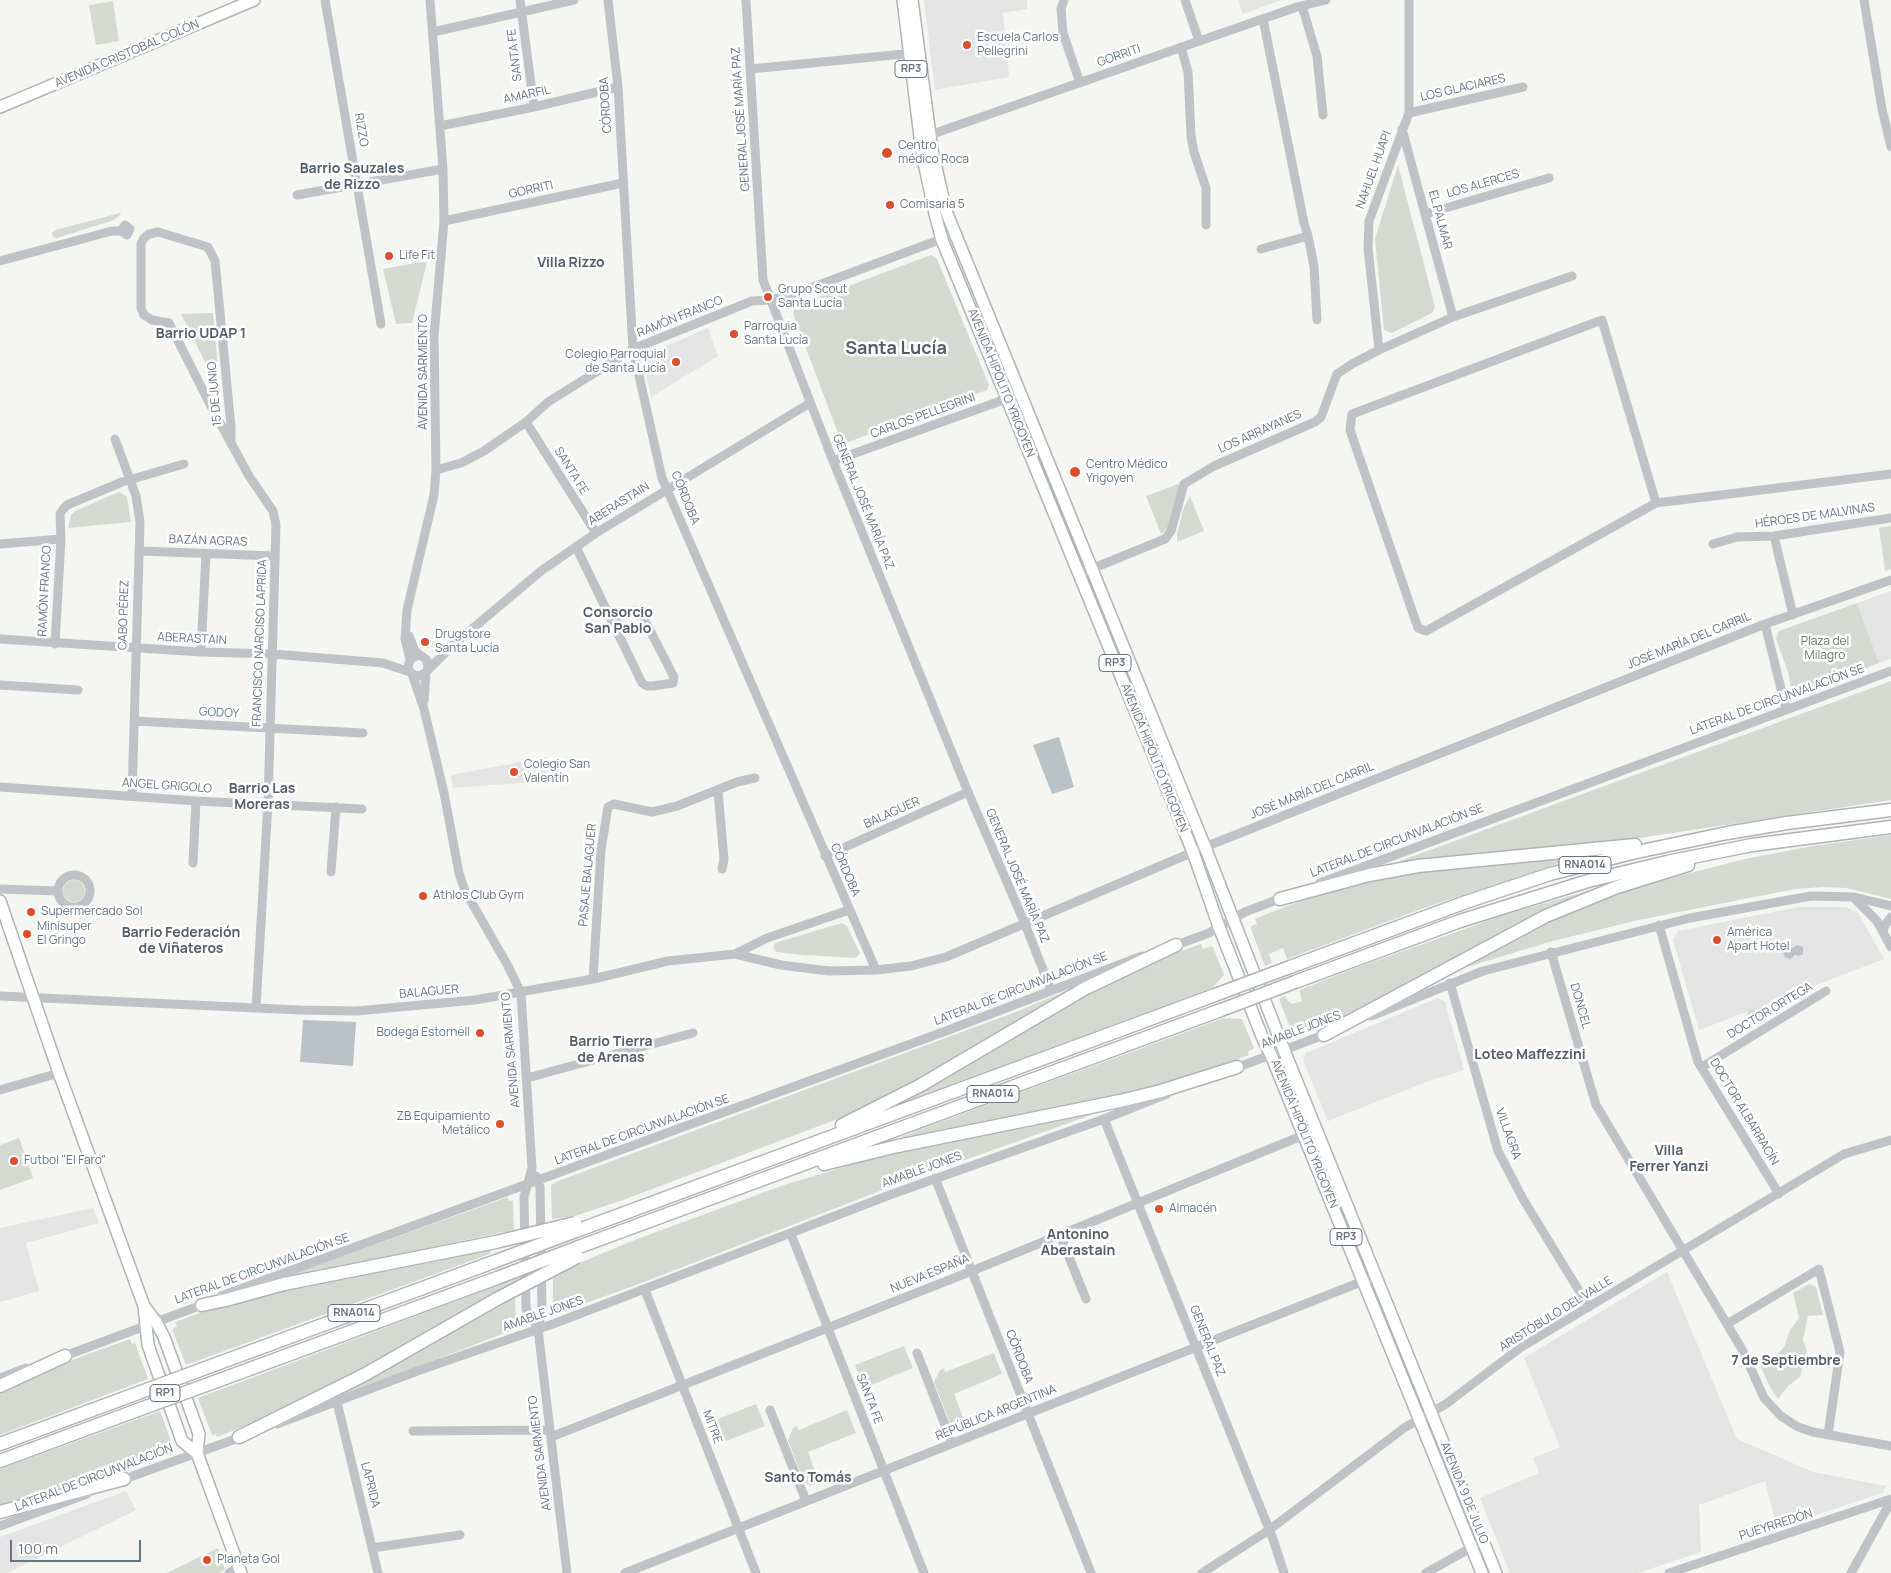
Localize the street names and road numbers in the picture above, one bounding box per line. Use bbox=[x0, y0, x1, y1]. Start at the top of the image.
street label: AVENIDA CRISTOBAL COLÓN bbox=[53, 17, 201, 91]
street label: SANTA FE bbox=[505, 28, 525, 82]
street label: GORRITI bbox=[1095, 42, 1143, 70]
street label: GENERAL JOSÉ MARÍA PAZ bbox=[729, 46, 753, 192]
road number: RP3 bbox=[895, 61, 927, 78]
street label: LOS GLACIARES bbox=[1419, 71, 1507, 105]
street label: CÓRDOBA bbox=[597, 76, 615, 134]
street label: AMARFIL bbox=[502, 83, 552, 107]
street label: RIZZO bbox=[351, 112, 371, 148]
street label: NAHUEL HUAPI bbox=[1353, 129, 1395, 211]
street label: LOS ALERCES bbox=[1445, 167, 1521, 201]
street label: GORRITI bbox=[507, 178, 555, 202]
street label: EL PALMAR bbox=[1425, 189, 1455, 251]
street label: RAMÓN FRANCO bbox=[635, 293, 725, 341]
street label: AVENIDA HIPÓLITO YRIGOYEN bbox=[964, 306, 1038, 460]
street label: AVENIDA SARMIENTO bbox=[417, 314, 431, 430]
street label: 15 DE JUNIO bbox=[205, 361, 225, 427]
street label: CARLOS PELLEGRINI bbox=[869, 390, 977, 442]
street label: LOS ARRAYANES bbox=[1216, 407, 1304, 457]
street label: GENERAL JOSÉ MARÍA PAZ bbox=[829, 432, 897, 572]
street label: SANTA FE bbox=[551, 445, 591, 497]
street label: CÓRDOBA bbox=[668, 469, 702, 527]
street label: ABERASTAIN bbox=[586, 479, 652, 529]
street label: HÉROES DE MALVINAS bbox=[1754, 500, 1876, 532]
street label: BAZÁN AGRAS bbox=[168, 532, 248, 550]
street label: RAMÓN FRANCO bbox=[35, 545, 55, 637]
street label: FRANCISCO NARCISO LAPRIDA bbox=[250, 559, 270, 727]
street label: CABO PÉREZ bbox=[116, 580, 132, 650]
street label: JOSÉ MARÍA DEL CARRIL bbox=[1625, 610, 1753, 672]
street label: ABERASTAIN bbox=[157, 630, 227, 648]
road number: RP3 bbox=[1099, 654, 1131, 671]
street label: LATERAL DE CIRCUNVALACIÓN SE bbox=[1688, 662, 1866, 738]
street label: AVENIDA HIPÓLITO YRIGOYEN bbox=[1117, 681, 1191, 835]
street label: GODOY bbox=[199, 705, 239, 721]
street label: JOSÉ MARÍA DEL CARRIL bbox=[1248, 760, 1376, 822]
street label: ANGEL GRIGOLO bbox=[122, 776, 212, 796]
street label: BALAGUER bbox=[862, 794, 922, 832]
street label: LATERAL DE CIRCUNVALACIÓN SE bbox=[1308, 801, 1486, 881]
street label: GENERAL JOSÉ MARÍA PAZ bbox=[982, 807, 1052, 945]
street label: PASAJE BALAGUER bbox=[576, 823, 600, 927]
street label: CÓRDOBA bbox=[827, 841, 863, 899]
road number: RNA014 bbox=[1559, 856, 1611, 874]
street label: LATERAL DE CIRCUNVALACIÓN SE bbox=[932, 949, 1110, 1029]
street label: DOCTOR ORTEGA bbox=[1725, 980, 1815, 1042]
street label: BALAGUER bbox=[399, 982, 459, 1002]
street label: DONCEL bbox=[1567, 982, 1593, 1030]
street label: AVENIDA SARMIENTO bbox=[499, 992, 523, 1108]
street label: AMABLE JONES bbox=[1259, 1008, 1343, 1052]
street label: DOCTOR ALBARRACÍN bbox=[1706, 1056, 1782, 1168]
street label: AVENIDA HIPÓLITO YRIGOYEN bbox=[1267, 1057, 1341, 1211]
road number: RNA014 bbox=[967, 1086, 1019, 1102]
street label: LATERAL DE CIRCUNVALACIÓN SE bbox=[553, 1092, 731, 1168]
street label: VILLAGRA bbox=[1492, 1107, 1524, 1161]
street label: AMABLE JONES bbox=[880, 1149, 964, 1191]
road number: RP3 bbox=[1330, 1228, 1362, 1246]
street label: LATERAL DE CIRCUNVALACIÓN SE bbox=[173, 1231, 351, 1307]
street label: NUEVA ESPAÑA bbox=[888, 1252, 972, 1296]
street label: ARISTÓBULO DEL VALLE bbox=[1497, 1273, 1615, 1355]
street label: AMABLE JONES bbox=[501, 1293, 585, 1335]
street label: GENERAL PAZ bbox=[1186, 1303, 1228, 1379]
road number: RNA014 bbox=[328, 1305, 380, 1322]
street label: CÓRDOBA bbox=[1002, 1328, 1036, 1386]
street label: SANTA FE bbox=[853, 1372, 885, 1426]
street label: REPÚBLICA ARGENTINA bbox=[933, 1382, 1059, 1444]
road number: RP1 bbox=[150, 1385, 180, 1402]
street label: AVENIDA SARMIENTO bbox=[526, 1395, 554, 1511]
street label: MITRE bbox=[699, 1408, 725, 1446]
street label: AVENIDA 9 DE JULIO bbox=[1437, 1440, 1491, 1546]
street label: LATERAL DE CIRCUNVALACIÓN bbox=[13, 1441, 175, 1515]
street label: LAPRIDA bbox=[357, 1461, 383, 1509]
street label: PUEYRREDÓN bbox=[1738, 1506, 1814, 1544]

